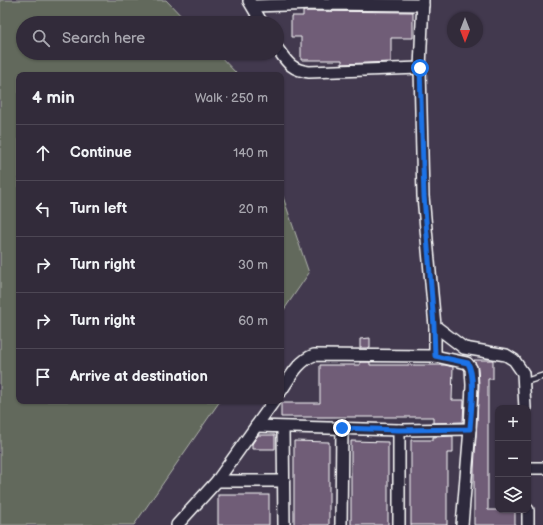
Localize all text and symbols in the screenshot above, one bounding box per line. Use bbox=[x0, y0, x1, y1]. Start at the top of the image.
north arrow bbox=[447, 12, 483, 48]
search box bbox=[16, 16, 284, 60]
icon: search bbox=[30, 27, 52, 49]
text: Search here bbox=[62, 29, 145, 48]
route start bbox=[411, 59, 429, 77]
text: 4 min bbox=[32, 88, 75, 108]
text: Walk · 250 m bbox=[195, 90, 268, 106]
icon: ahead bbox=[32, 142, 54, 164]
text: Continue bbox=[70, 143, 132, 162]
text: 140 m bbox=[233, 145, 268, 161]
icon: left bbox=[32, 198, 54, 220]
text: Turn left bbox=[70, 199, 127, 218]
text: 20 m bbox=[238, 201, 268, 217]
icon: right bbox=[32, 254, 54, 276]
text: Turn right bbox=[70, 255, 135, 274]
text: 30 m bbox=[238, 257, 268, 273]
icon: right bbox=[32, 310, 54, 332]
text: Turn right bbox=[70, 311, 135, 330]
text: 60 m bbox=[238, 313, 268, 329]
icon: arrive bbox=[32, 366, 54, 388]
text: Arrive at destination bbox=[70, 367, 208, 386]
map controls bbox=[495, 405, 531, 513]
button: + bbox=[495, 405, 531, 441]
route end bbox=[333, 419, 351, 437]
button: − bbox=[495, 441, 531, 477]
button: layers bbox=[495, 477, 531, 513]

